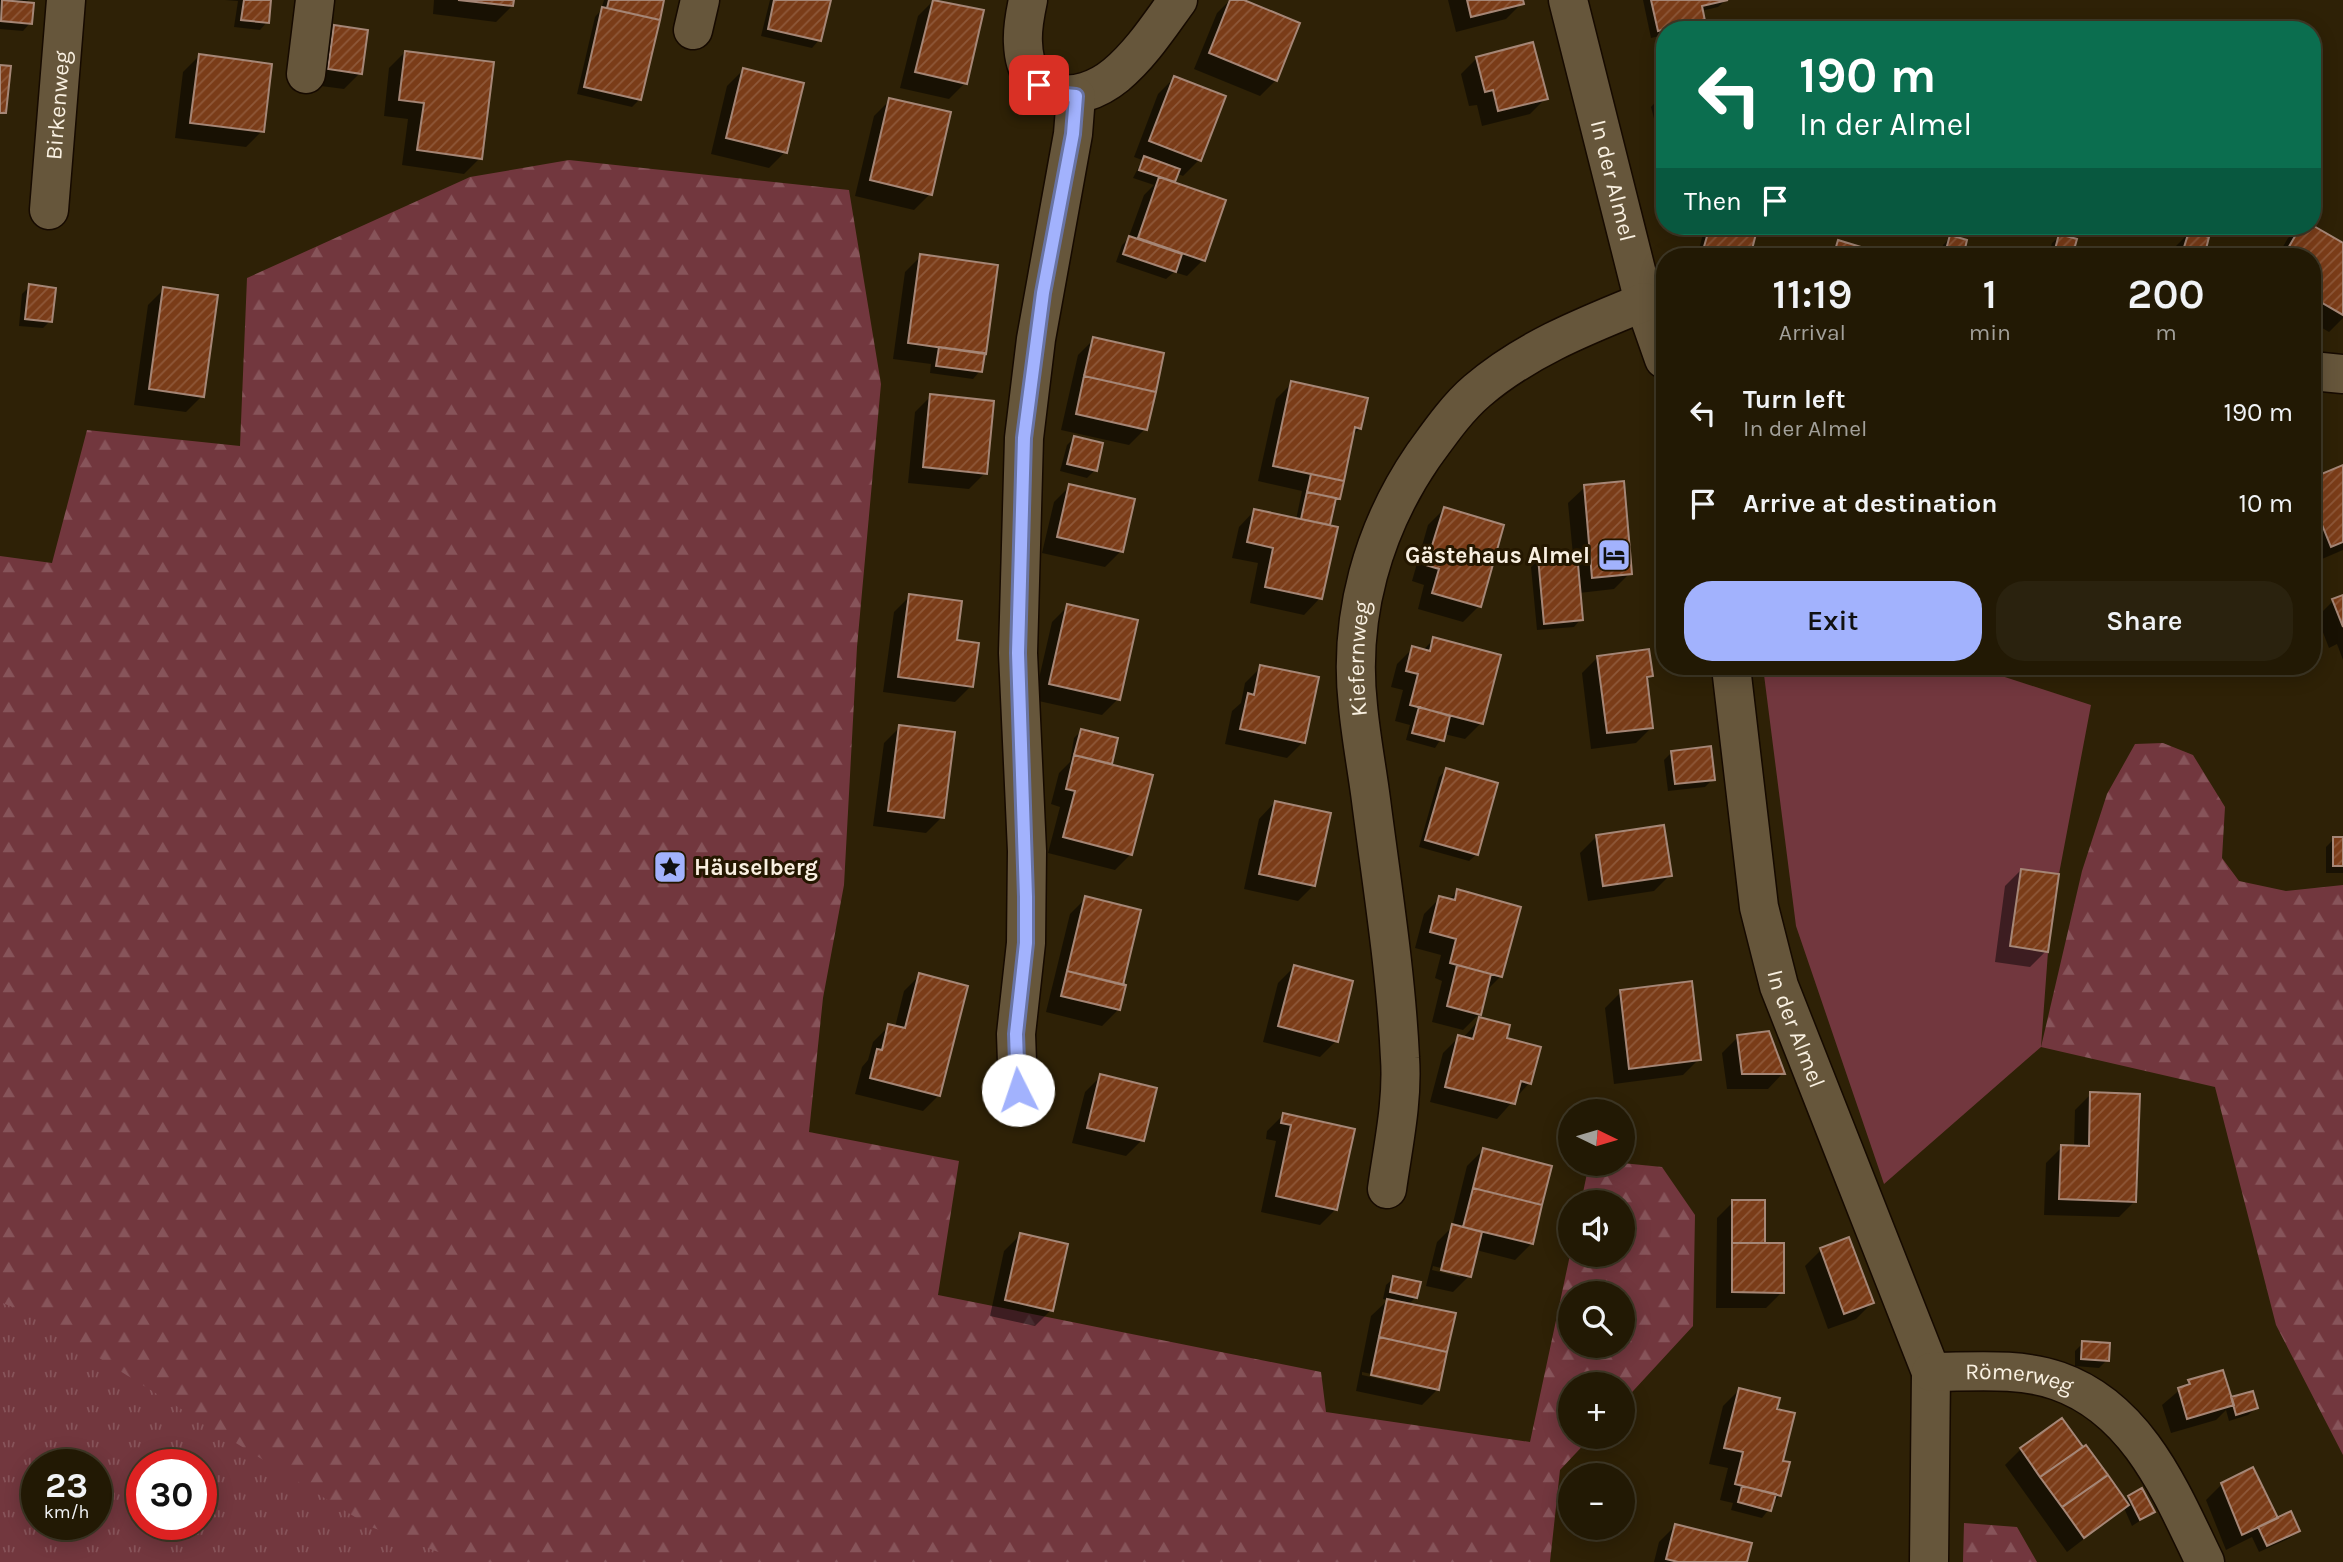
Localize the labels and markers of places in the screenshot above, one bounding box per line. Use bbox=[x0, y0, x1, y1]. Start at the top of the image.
pin bbox=[1009, 55, 1069, 115]
hotel icon: Gästehaus Almel bbox=[1595, 536, 1633, 574]
place label: Gästehaus Almel bbox=[1405, 542, 1590, 569]
place icon: Häuselberg bbox=[651, 848, 689, 886]
place label: Häuselberg bbox=[694, 854, 818, 881]

